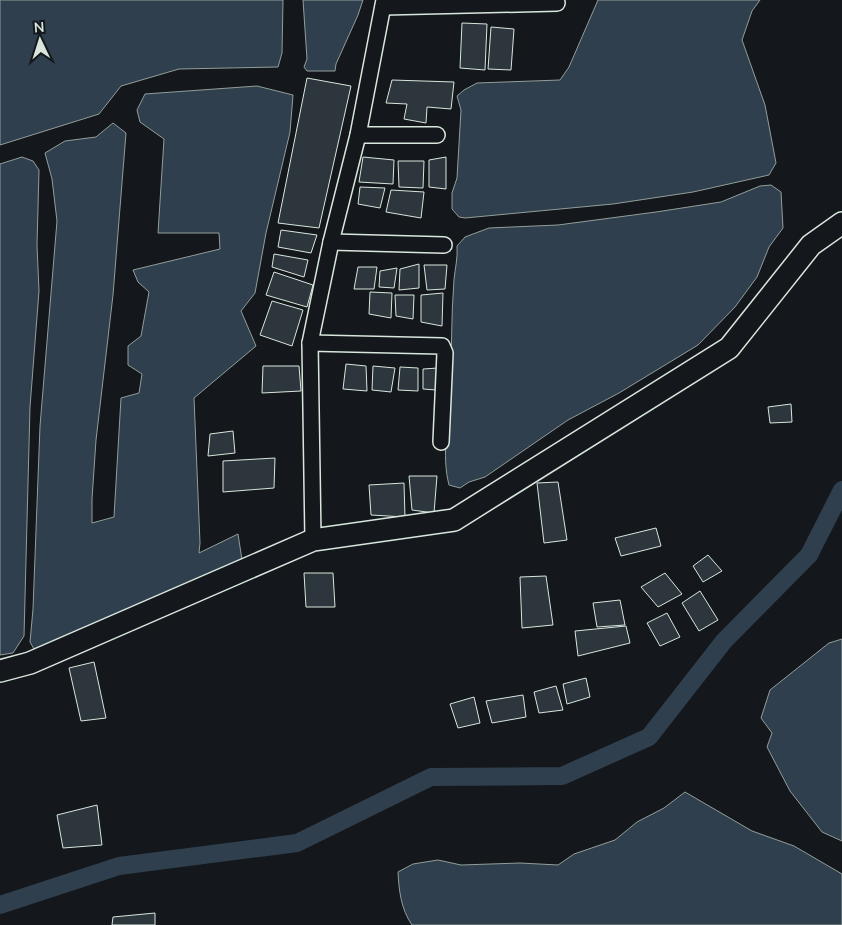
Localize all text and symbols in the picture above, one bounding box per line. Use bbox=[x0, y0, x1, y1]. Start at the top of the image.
north arrow bbox=[15, 15, 65, 65]
text: N bbox=[33, 18, 45, 37]

